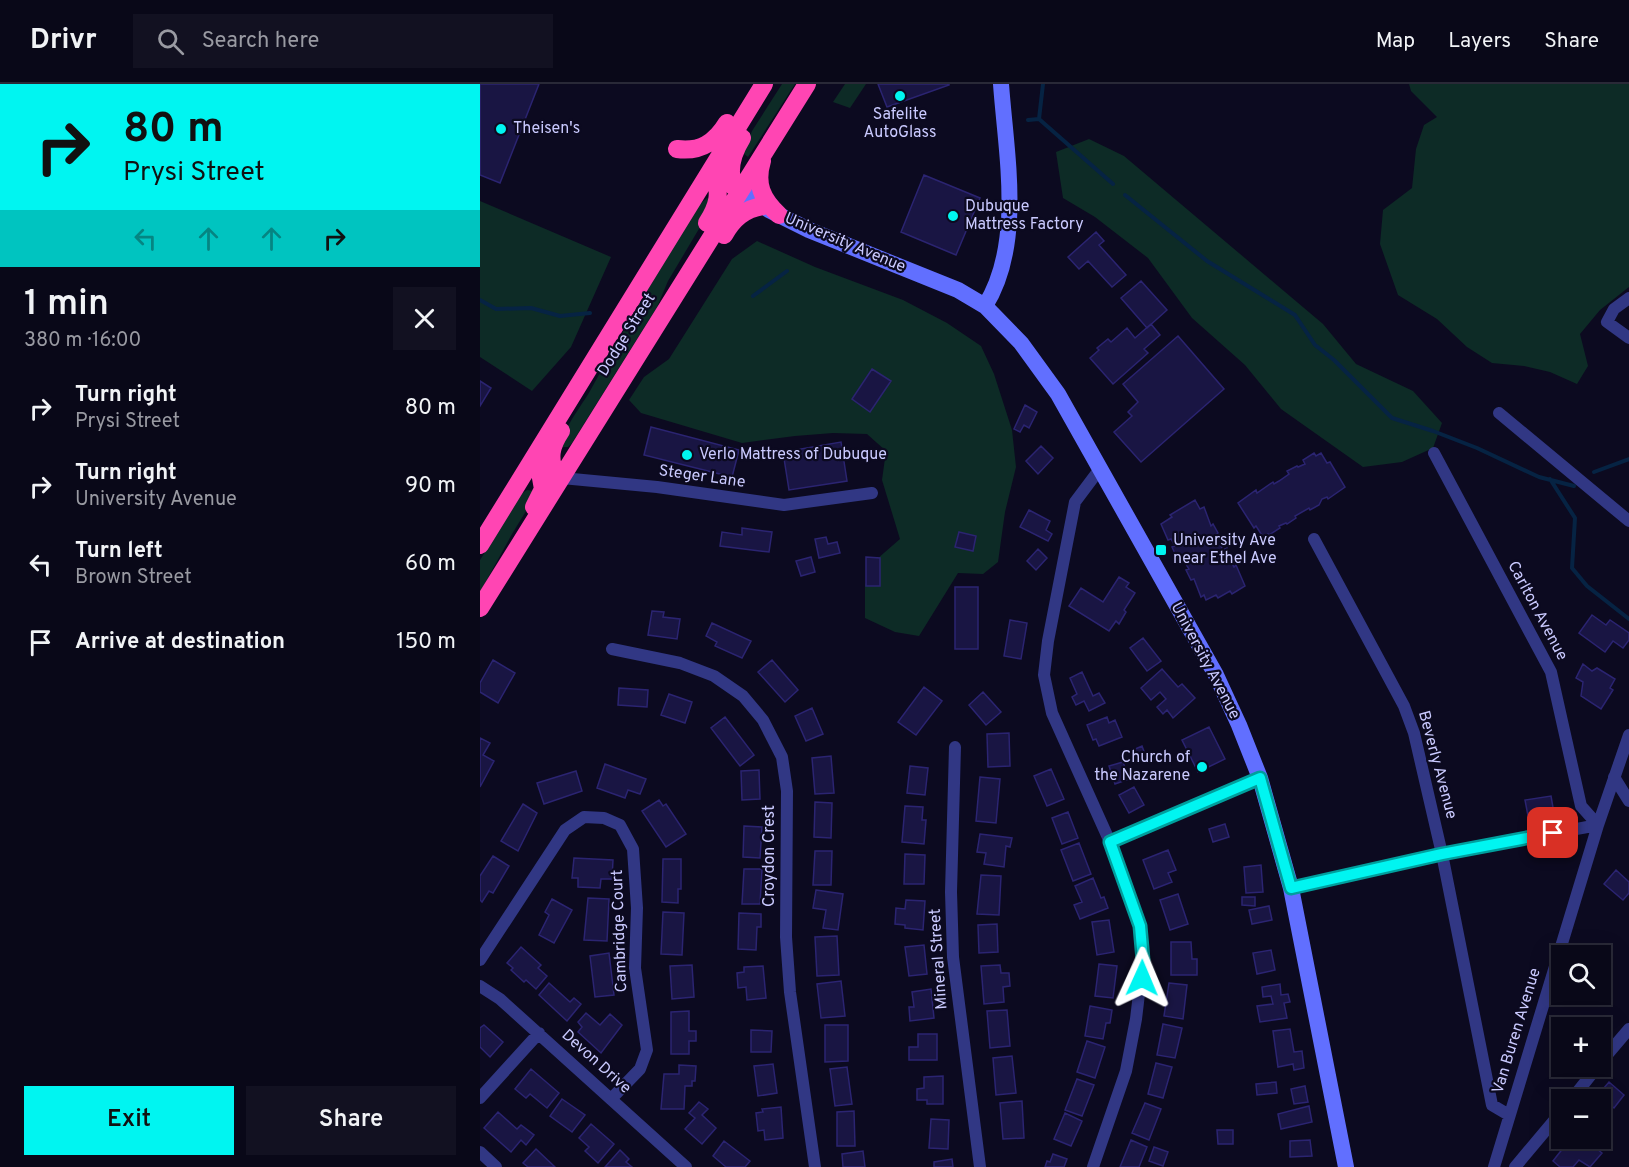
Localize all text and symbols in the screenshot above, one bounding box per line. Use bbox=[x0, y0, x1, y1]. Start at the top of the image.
search box bbox=[133, 14, 553, 68]
text: Drivr bbox=[30, 23, 97, 59]
icon: search bbox=[154, 25, 187, 58]
text: Search here bbox=[202, 28, 319, 55]
text: Map bbox=[1376, 28, 1415, 55]
text: Layers bbox=[1448, 28, 1511, 55]
text: Share bbox=[1544, 28, 1599, 55]
marker: Safelite AutoGlass bbox=[893, 89, 907, 103]
text: 80 m bbox=[123, 104, 224, 157]
place label: Safelite AutoGlass bbox=[863, 105, 937, 143]
icon: right bbox=[24, 108, 102, 186]
place label: Theisen's bbox=[513, 119, 580, 139]
marker: Theisen's bbox=[494, 122, 508, 136]
text: Prysi Street bbox=[123, 156, 265, 190]
place label: Dubuque Mattress Factory bbox=[965, 197, 1084, 235]
street label: University Avenue bbox=[782, 209, 908, 277]
marker: Dubuque Mattress Factory bbox=[946, 209, 960, 223]
icon: left bbox=[129, 222, 162, 255]
icon: ahead bbox=[192, 222, 225, 255]
icon: ahead bbox=[255, 222, 288, 255]
icon: right bbox=[318, 222, 351, 255]
text: 1 min bbox=[24, 282, 109, 328]
button: close bbox=[393, 287, 456, 350]
street label: Dodge Street bbox=[594, 290, 660, 380]
text: 380 m · 16:00 bbox=[24, 328, 141, 354]
text: Turn right bbox=[75, 382, 177, 409]
icon: right bbox=[24, 392, 57, 425]
text: 80 m bbox=[405, 395, 456, 422]
text: Prysi Street bbox=[75, 409, 180, 435]
place label: Verlo Mattress of Dubuque bbox=[699, 445, 887, 465]
marker: Verlo Mattress of Dubuque bbox=[680, 448, 694, 462]
text: Turn right bbox=[75, 460, 177, 487]
street label: Steger Lane bbox=[657, 461, 747, 493]
icon: right bbox=[24, 470, 57, 503]
text: 90 m bbox=[405, 473, 456, 500]
text: University Avenue bbox=[75, 487, 237, 513]
place label: University Ave near Ethel Ave bbox=[1173, 531, 1277, 569]
text: Turn left bbox=[75, 538, 163, 565]
marker: University Ave near Ethel Ave bbox=[1154, 543, 1168, 557]
icon: left bbox=[24, 548, 57, 581]
text: 60 m bbox=[405, 551, 456, 578]
street label: Carlton Avenue bbox=[1502, 558, 1572, 664]
text: Brown Street bbox=[75, 565, 192, 591]
street label: University Avenue bbox=[1166, 599, 1244, 723]
icon: arrive bbox=[24, 626, 57, 659]
text: Arrive at destination bbox=[75, 629, 285, 656]
text: 150 m bbox=[396, 629, 456, 656]
street label: Beverly Avenue bbox=[1413, 709, 1461, 821]
place label: Church of the Nazarene bbox=[1094, 748, 1191, 786]
marker: Church of the Nazarene bbox=[1195, 760, 1209, 774]
street label: Croydon Crest bbox=[760, 805, 780, 907]
pin bbox=[1527, 807, 1578, 858]
icon: arrive bbox=[1536, 816, 1569, 849]
street label: Cambridge Court bbox=[608, 869, 632, 993]
street label: Mineral Street bbox=[925, 908, 953, 1010]
map controls bbox=[1551, 945, 1611, 1149]
button: search bbox=[1551, 945, 1611, 1005]
position arrow bbox=[1110, 946, 1174, 1010]
street label: Van Buren Avenue bbox=[1488, 966, 1546, 1096]
button: + bbox=[1551, 1017, 1611, 1077]
street label: Devon Drive bbox=[557, 1026, 635, 1098]
button: Exit bbox=[24, 1086, 234, 1155]
button: Share bbox=[246, 1086, 456, 1155]
button: − bbox=[1551, 1089, 1611, 1149]

